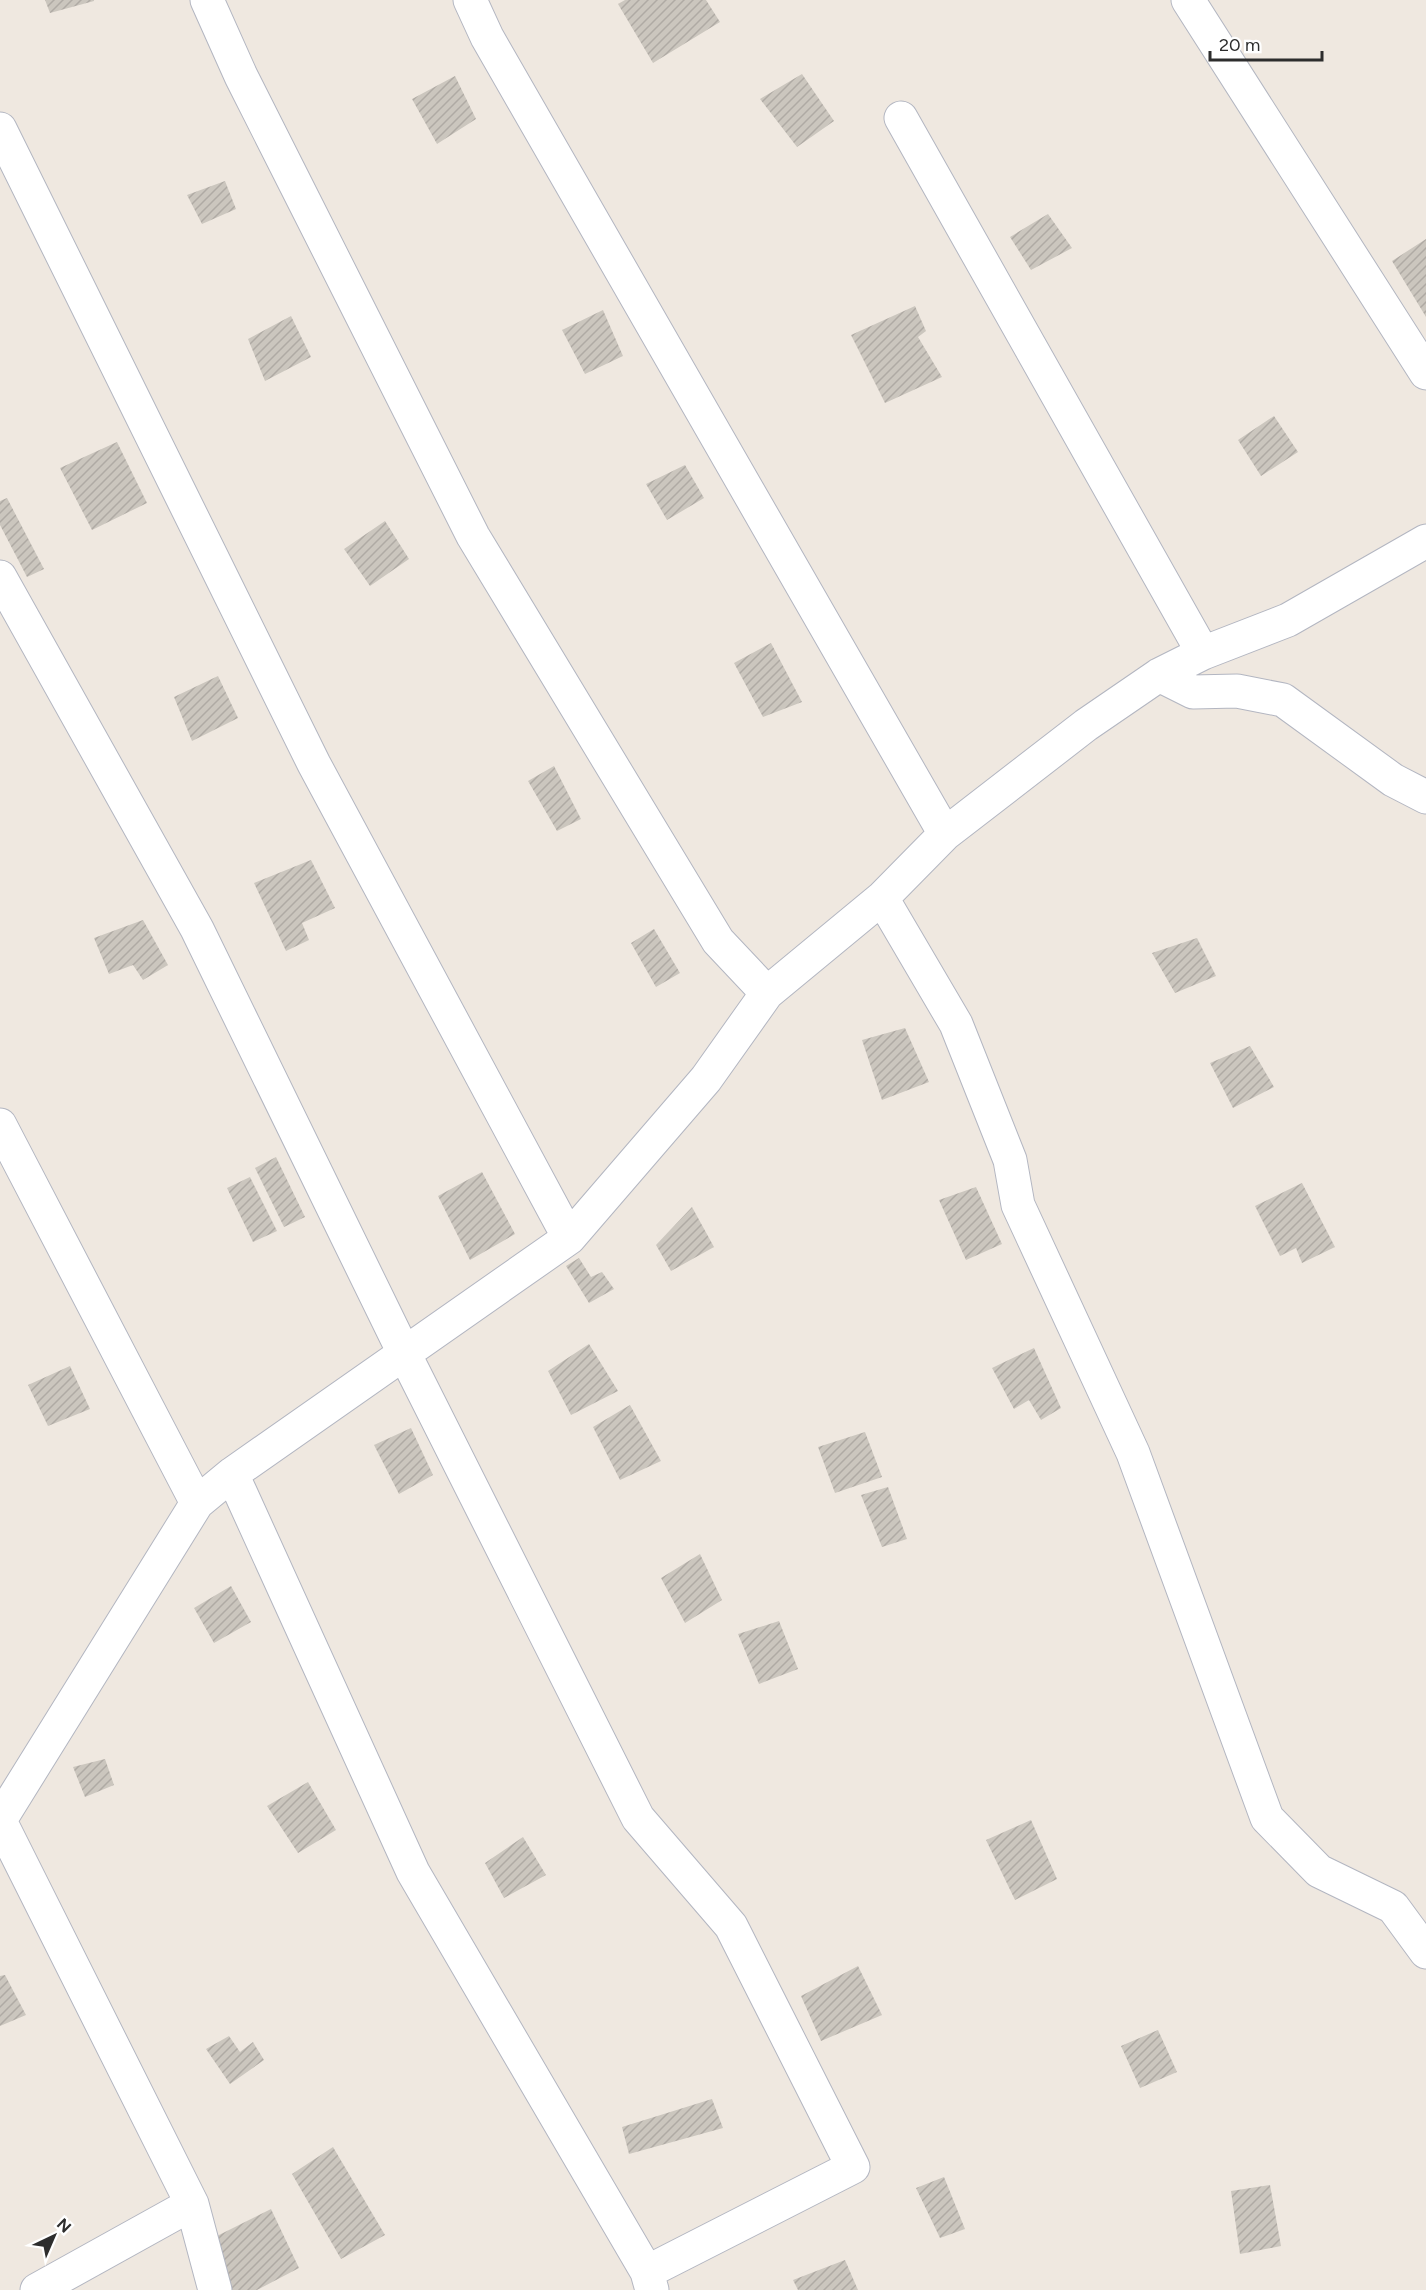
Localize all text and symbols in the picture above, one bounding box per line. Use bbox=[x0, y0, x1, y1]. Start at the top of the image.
scale bar bbox=[1210, 24, 1322, 62]
text: 20 m bbox=[1219, 34, 1260, 56]
north arrow bbox=[24, 2206, 84, 2266]
text: N bbox=[53, 2214, 75, 2237]

